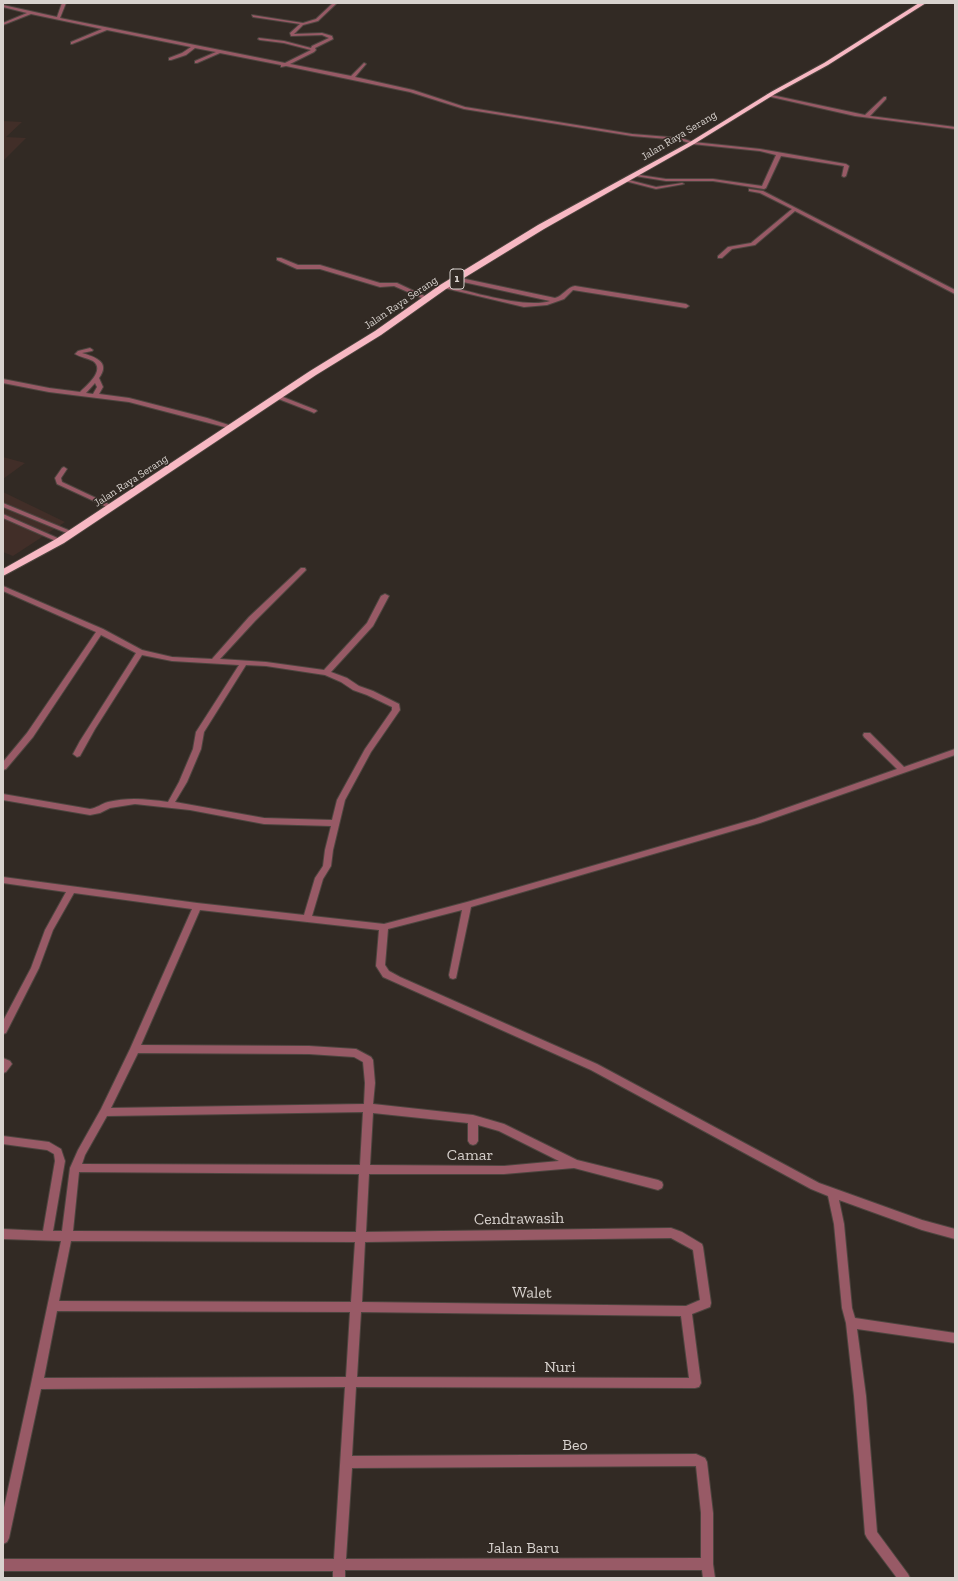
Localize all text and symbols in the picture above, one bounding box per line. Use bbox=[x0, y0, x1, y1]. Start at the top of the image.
street label: Jalan Raya Serang bbox=[639, 108, 719, 164]
road number: 1 bbox=[450, 269, 464, 289]
street label: Jalan Raya Serang bbox=[362, 274, 440, 332]
street label: Jalan Raya Serang bbox=[91, 452, 171, 510]
street label: Camar bbox=[447, 1145, 493, 1165]
street label: Cendrawasih bbox=[474, 1209, 564, 1229]
street label: Walet bbox=[512, 1283, 552, 1303]
street label: Nuri bbox=[544, 1357, 576, 1377]
street label: Beo bbox=[562, 1435, 588, 1455]
street label: Jalan Baru bbox=[487, 1538, 559, 1558]

